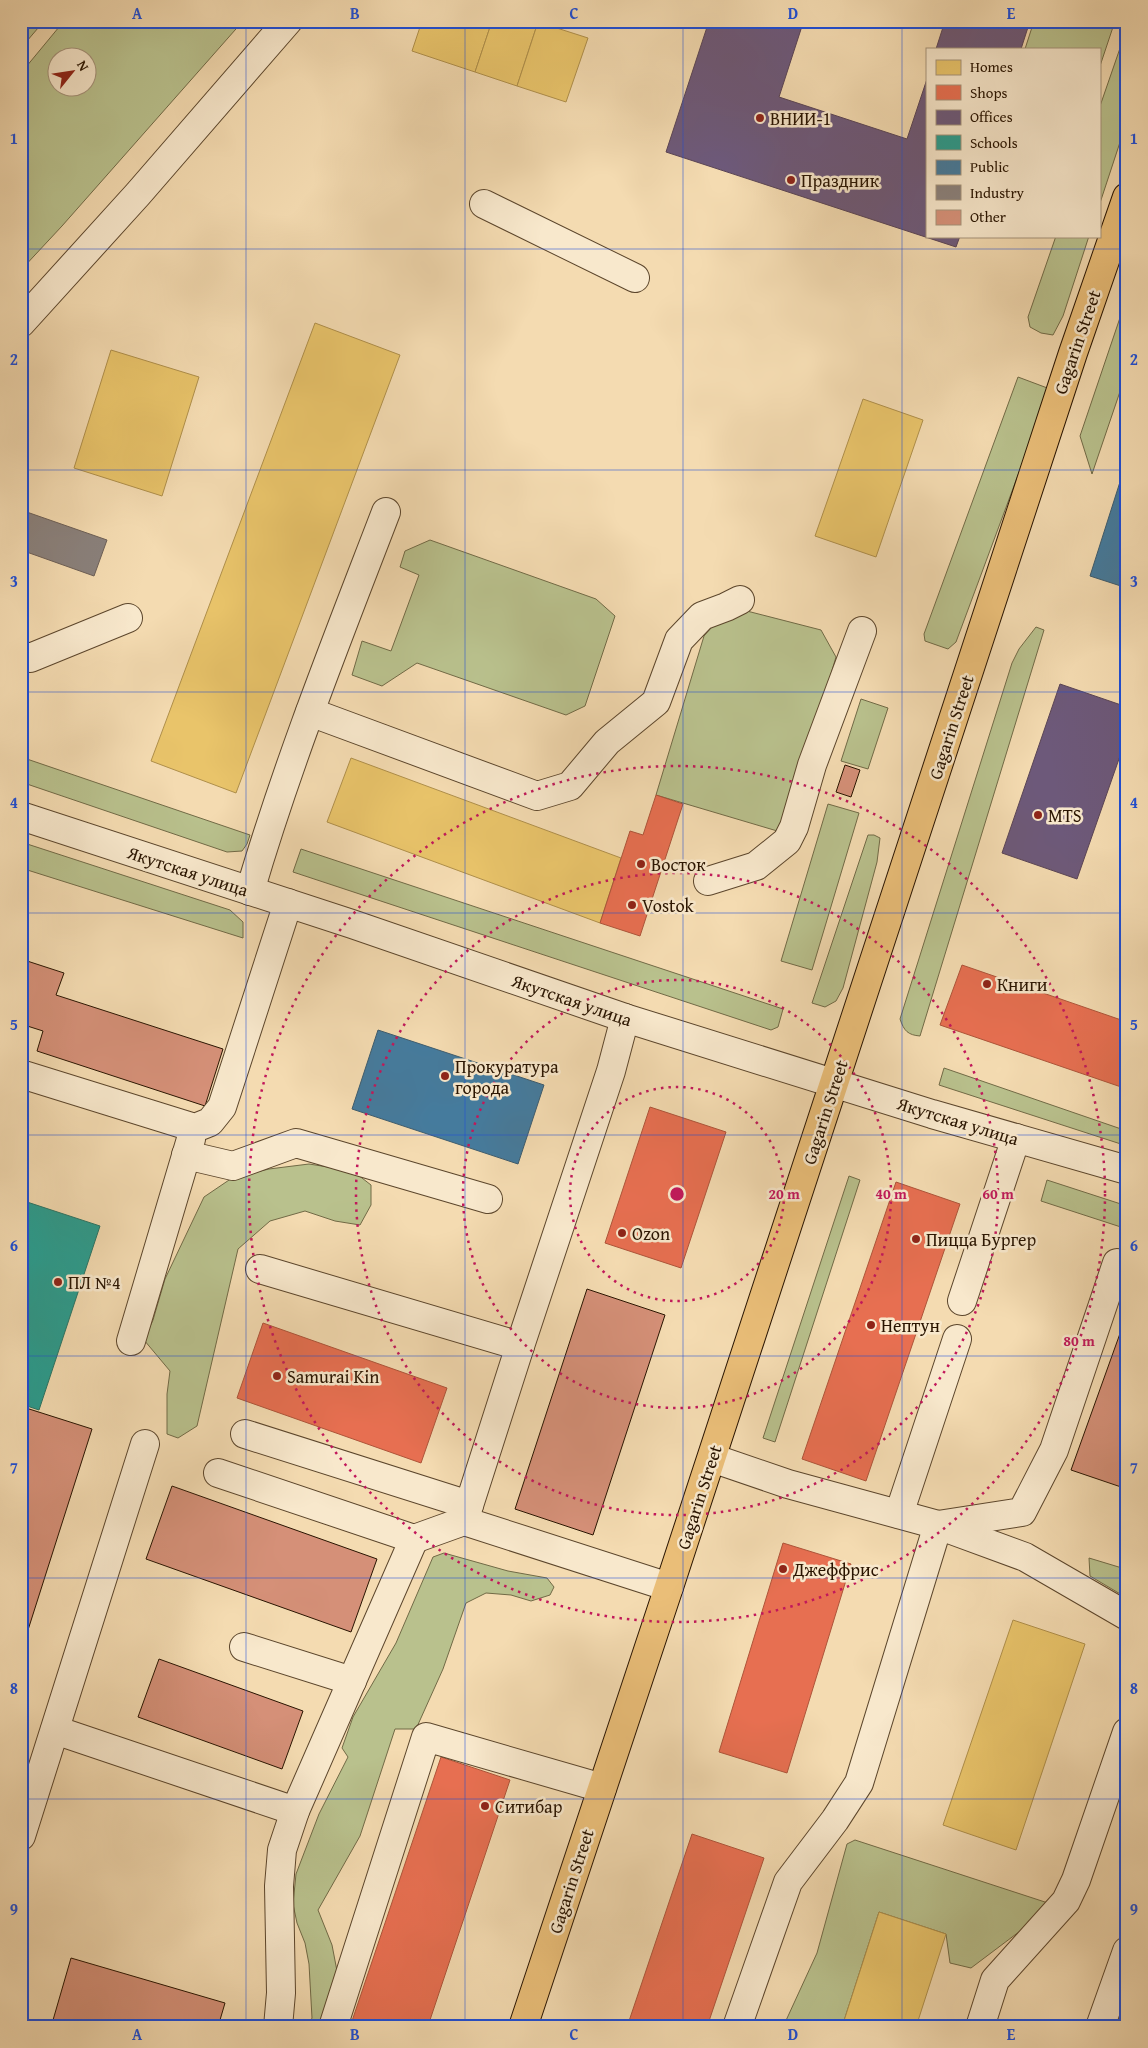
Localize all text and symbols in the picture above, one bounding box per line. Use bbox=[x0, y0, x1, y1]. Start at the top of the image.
text: A bbox=[132, 1, 143, 25]
text: B bbox=[350, 1, 360, 25]
text: C bbox=[569, 1, 579, 25]
text: D bbox=[788, 1, 798, 25]
text: E bbox=[1007, 1, 1016, 25]
north arrow bbox=[48, 48, 98, 98]
legend bbox=[926, 48, 1100, 238]
text: N bbox=[72, 56, 95, 75]
text: Homes bbox=[970, 56, 1013, 77]
text: Shops bbox=[970, 82, 1007, 103]
place label: ВНИИ-1 bbox=[770, 105, 831, 132]
text: Offices bbox=[970, 106, 1013, 127]
marker: ВНИИ-1 bbox=[754, 112, 766, 124]
text: 1 bbox=[10, 126, 18, 150]
text: 1 bbox=[1130, 126, 1138, 150]
text: Schools bbox=[970, 132, 1018, 153]
text: Public bbox=[970, 156, 1009, 177]
place label: Праздник bbox=[801, 167, 880, 194]
marker: Праздник bbox=[785, 174, 797, 186]
text: Industry bbox=[970, 182, 1025, 203]
text: Other bbox=[970, 206, 1006, 227]
street label: Gagarin Street bbox=[1047, 286, 1108, 398]
text: 2 bbox=[10, 347, 18, 371]
text: 2 bbox=[1130, 347, 1138, 371]
text: 3 bbox=[10, 569, 18, 593]
text: 3 bbox=[1130, 569, 1138, 593]
street label: Gagarin Street bbox=[921, 671, 981, 783]
text: 4 bbox=[10, 790, 18, 814]
text: 4 bbox=[1130, 790, 1138, 814]
place label: MTS bbox=[1048, 802, 1082, 829]
marker: MTS bbox=[1032, 809, 1044, 821]
street label: Якутская улица bbox=[123, 838, 252, 903]
place label: Восток bbox=[651, 851, 706, 878]
marker: Восток bbox=[635, 858, 647, 870]
place label: Vostok bbox=[642, 892, 695, 919]
marker: Vostok bbox=[626, 899, 638, 911]
street label: Якутская улица bbox=[507, 966, 636, 1033]
place label: Книги bbox=[997, 971, 1048, 998]
marker: Книги bbox=[981, 978, 993, 990]
text: 5 bbox=[10, 1012, 18, 1036]
text: 5 bbox=[1130, 1012, 1138, 1036]
place label: Прокуратура города bbox=[455, 1053, 559, 1101]
street label: Gagarin Street bbox=[795, 1056, 855, 1168]
marker: Прокуратура города bbox=[439, 1070, 451, 1082]
street label: Якутская улица bbox=[893, 1089, 1022, 1152]
text: 20 m bbox=[768, 1183, 800, 1204]
text: 40 m bbox=[875, 1183, 907, 1204]
text: 60 m bbox=[982, 1183, 1014, 1204]
centre of rings bbox=[668, 1185, 686, 1203]
place label: Ozon bbox=[632, 1220, 670, 1247]
place label: Пицца Бургер bbox=[926, 1226, 1036, 1253]
marker: Ozon bbox=[616, 1227, 628, 1239]
text: 6 bbox=[10, 1233, 18, 1257]
marker: Пицца Бургер bbox=[910, 1233, 922, 1245]
text: 6 bbox=[1130, 1233, 1138, 1257]
place label: ПЛ №4 bbox=[68, 1269, 121, 1296]
marker: ПЛ №4 bbox=[52, 1276, 64, 1288]
place label: Нептун bbox=[881, 1312, 940, 1339]
marker: Нептун bbox=[865, 1319, 877, 1331]
text: 80 m bbox=[1063, 1330, 1095, 1351]
place label: Samurai Kin bbox=[287, 1363, 379, 1390]
marker: Samurai Kin bbox=[271, 1370, 283, 1382]
street label: Gagarin Street bbox=[669, 1441, 729, 1553]
text: 7 bbox=[10, 1455, 18, 1479]
text: 7 bbox=[1130, 1455, 1138, 1479]
place label: Джеффрис bbox=[792, 1556, 879, 1583]
marker: Джеффрис bbox=[777, 1563, 789, 1575]
text: 8 bbox=[10, 1676, 18, 1700]
text: 8 bbox=[1130, 1676, 1138, 1700]
place label: Ситибар bbox=[495, 1793, 563, 1820]
marker: Ситибар bbox=[479, 1800, 491, 1812]
street label: Gagarin Street bbox=[541, 1825, 601, 1937]
text: 9 bbox=[10, 1897, 18, 1921]
text: 9 bbox=[1130, 1897, 1138, 1921]
text: A bbox=[132, 2022, 143, 2046]
text: B bbox=[350, 2022, 360, 2046]
text: C bbox=[569, 2022, 579, 2046]
text: D bbox=[788, 2022, 798, 2046]
text: E bbox=[1007, 2022, 1016, 2046]

